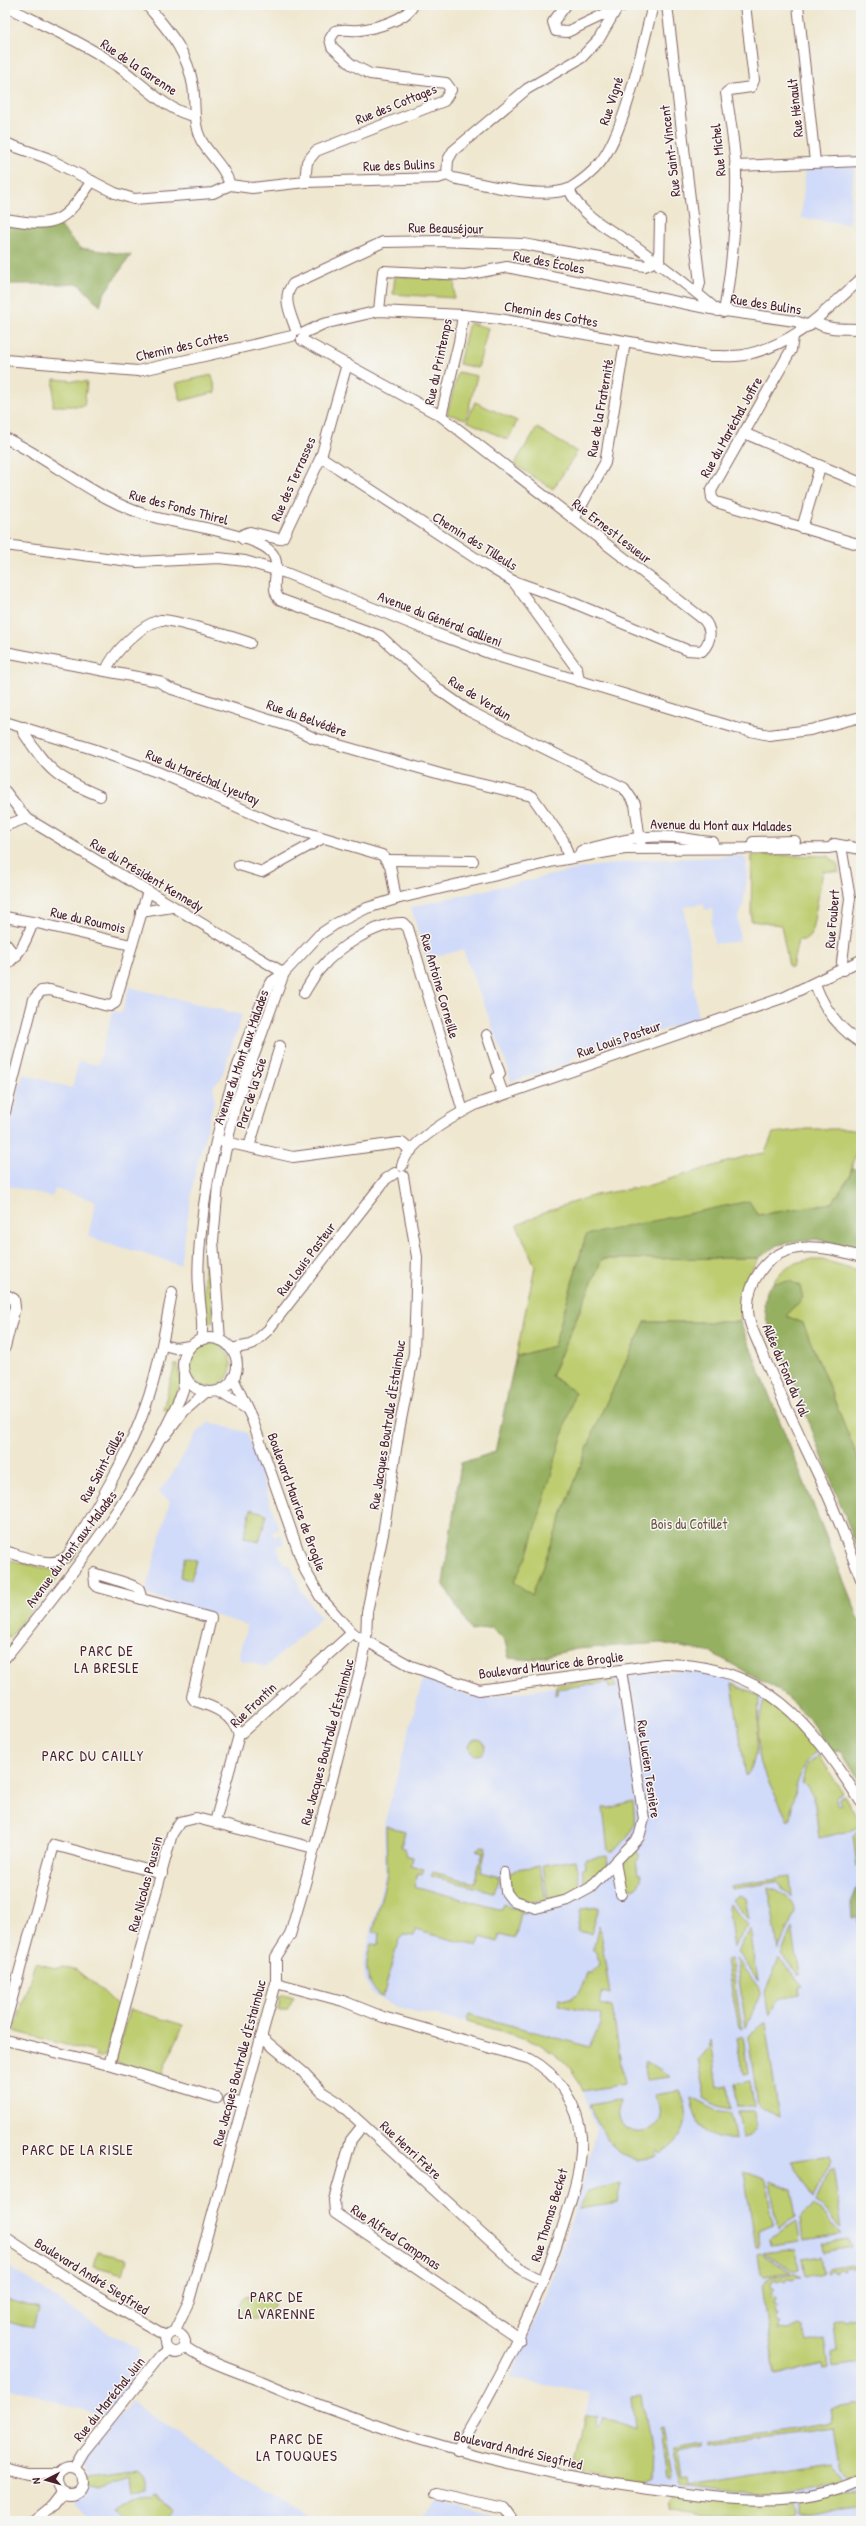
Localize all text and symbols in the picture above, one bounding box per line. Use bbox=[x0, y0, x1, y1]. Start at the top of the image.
street label: Rue de la Garenne bbox=[97, 34, 182, 100]
street label: Rue Vigné bbox=[594, 74, 628, 128]
street label: Rue Hénault bbox=[782, 78, 807, 138]
street label: Rue des Cottages bbox=[352, 79, 440, 129]
street label: Rue Saint-Vincent bbox=[654, 104, 685, 198]
street label: Rue Michel bbox=[705, 123, 730, 177]
street label: Rue des Bulins bbox=[363, 154, 435, 175]
street label: Rue Beauséjour bbox=[408, 217, 484, 239]
street label: Rue des Écoles bbox=[512, 245, 586, 278]
street label: Rue des Bulins bbox=[729, 289, 803, 318]
street label: Chemin des Cottes bbox=[503, 296, 599, 331]
street label: Rue du Printemps bbox=[419, 317, 457, 407]
street label: Chemin des Cottes bbox=[134, 326, 230, 365]
street label: Rue de la Fraternité bbox=[582, 357, 618, 458]
street label: Rue du Maréchal Joffre bbox=[695, 372, 766, 481]
street label: Rue des Terrasses bbox=[265, 434, 320, 524]
street label: Rue des Fonds Thirel bbox=[127, 484, 231, 529]
street label: Rue Ernest Lesueur bbox=[569, 494, 656, 568]
street label: Chemin des Tilleuls bbox=[429, 507, 521, 574]
street label: Avenue du Général Gallieni bbox=[375, 586, 505, 651]
street label: Rue de Verdun bbox=[445, 671, 515, 725]
street label: Rue du Belvédère bbox=[264, 694, 351, 741]
street label: Rue du Maréchal Lyeutay bbox=[143, 744, 263, 810]
street label: Avenue du Mont aux Malades bbox=[650, 814, 792, 835]
street label: Rue du Président Kennedy bbox=[86, 833, 208, 917]
street label: Rue Foubert bbox=[819, 889, 844, 949]
street label: Rue du Roumois bbox=[49, 902, 127, 937]
street label: Rue Antoine Corneille bbox=[416, 931, 465, 1041]
street label: Avenue du Mont aux Malades bbox=[209, 987, 273, 1127]
street label: Rue Louis Pasteur bbox=[574, 1015, 664, 1062]
street label: Parc de la Scie bbox=[231, 1055, 270, 1131]
street label: Rue Louis Pasteur bbox=[272, 1217, 340, 1300]
street label: Allée du Fond du Val bbox=[758, 1321, 815, 1419]
street label: Rue Jacques Boutrolle d'Estaimbuc bbox=[364, 1338, 410, 1511]
street label: Rue Saint-Gilles bbox=[75, 1426, 129, 1505]
street label: Boulevard Maurice de Broglie bbox=[263, 1430, 332, 1574]
street label: Avenue du Mont aux Malades bbox=[20, 1487, 121, 1611]
park label: Bois du Cotillet bbox=[651, 1514, 727, 1533]
district label: PARC DE LA BRESLE bbox=[74, 1640, 140, 1678]
street label: Boulevard Maurice de Broglie bbox=[477, 1646, 625, 1684]
street label: Rue Jacques Boutrolle d'Estaimbuc bbox=[295, 1656, 359, 1827]
street label: Rue Frontin bbox=[225, 1678, 280, 1731]
street label: Rue Lucien Tesnière bbox=[633, 1719, 666, 1820]
district label: PARC DU CAILLY bbox=[42, 1745, 144, 1766]
street label: Rue Nicolas Poussin bbox=[123, 1834, 166, 1934]
street label: Rue Jacques Boutrolle d'Estaimbuc bbox=[207, 1977, 271, 2148]
street label: Rue Henri Frère bbox=[376, 2116, 447, 2184]
district label: PARC DE LA RISLE bbox=[22, 2139, 134, 2160]
street label: Rue Thomas Becket bbox=[525, 2166, 572, 2264]
street label: Rue Alfred Campmas bbox=[347, 2199, 445, 2275]
street label: Boulevard André Siegfried bbox=[31, 2233, 154, 2320]
district label: PARC DE LA VARENNE bbox=[238, 2286, 316, 2324]
street label: Rue du Maréchal Juin bbox=[69, 2352, 149, 2445]
street label: Boulevard André Siegfried bbox=[452, 2425, 585, 2475]
district label: PARC DE LA TOUQUES bbox=[256, 2428, 338, 2466]
north arrow bbox=[26, 2460, 66, 2500]
text: N bbox=[29, 2477, 43, 2485]

